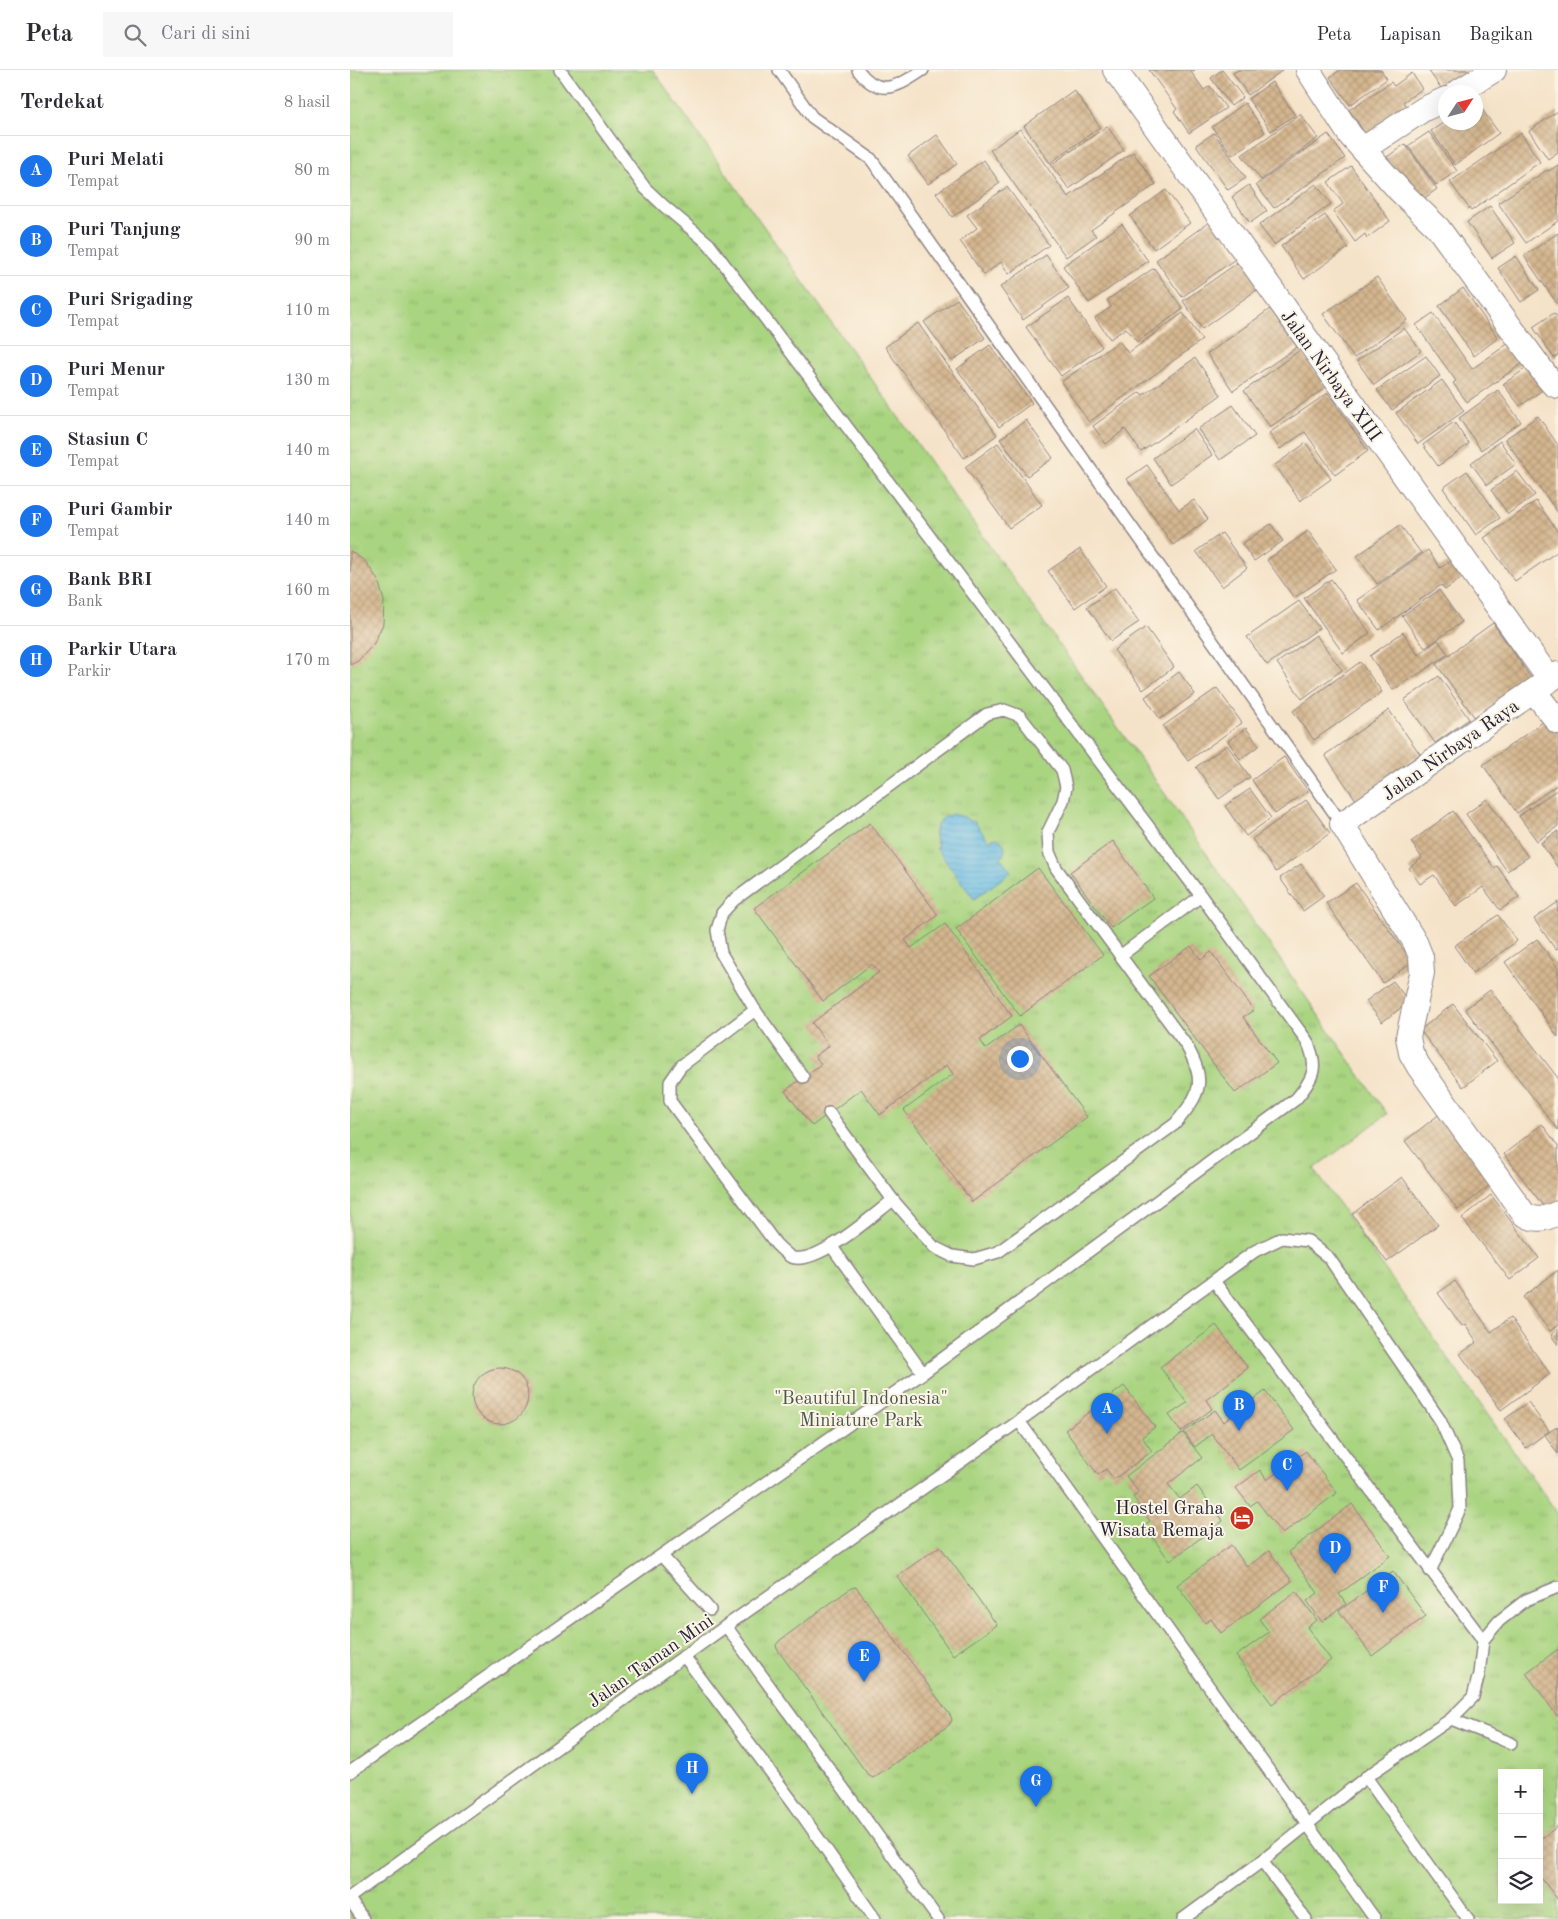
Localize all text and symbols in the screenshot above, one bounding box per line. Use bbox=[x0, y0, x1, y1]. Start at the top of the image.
search box bbox=[103, 12, 453, 57]
icon: search bbox=[121, 21, 149, 49]
text: Peta bbox=[25, 23, 73, 47]
text: Cari di sini bbox=[161, 25, 250, 44]
text: Peta bbox=[1317, 26, 1352, 44]
text: Lapisan bbox=[1380, 26, 1441, 44]
text: Bagikan bbox=[1469, 26, 1533, 44]
north arrow bbox=[1438, 85, 1483, 130]
text: Terdekat bbox=[20, 92, 104, 113]
text: 8 hasil bbox=[284, 95, 330, 111]
text: Puri Melati bbox=[67, 151, 164, 170]
text: A bbox=[30, 163, 42, 179]
text: 80 m bbox=[294, 163, 330, 179]
text: Tempat bbox=[67, 174, 119, 190]
text: Puri Tanjung bbox=[67, 221, 180, 240]
text: B bbox=[30, 233, 42, 249]
text: 90 m bbox=[294, 233, 330, 249]
text: Tempat bbox=[67, 244, 119, 260]
text: Puri Srigading bbox=[67, 291, 193, 310]
text: C bbox=[31, 303, 41, 319]
text: 110 m bbox=[285, 303, 330, 319]
street label: Jalan Nirbaya XIII bbox=[1276, 307, 1384, 446]
text: Tempat bbox=[67, 314, 119, 330]
text: Puri Menur bbox=[67, 361, 165, 380]
text: D bbox=[30, 373, 42, 389]
text: 130 m bbox=[285, 373, 330, 389]
text: Tempat bbox=[67, 384, 119, 400]
text: Stasiun C bbox=[67, 431, 148, 450]
text: E bbox=[30, 443, 42, 459]
text: 140 m bbox=[285, 443, 330, 459]
text: Tempat bbox=[67, 454, 119, 470]
text: Puri Gambir bbox=[67, 501, 172, 520]
text: F bbox=[31, 513, 41, 529]
text: 140 m bbox=[285, 513, 330, 529]
text: Tempat bbox=[67, 524, 119, 540]
text: Bank BRI bbox=[67, 571, 152, 590]
text: G bbox=[30, 583, 42, 599]
text: 160 m bbox=[285, 583, 330, 599]
text: Bank bbox=[67, 594, 103, 610]
text: Parkir Utara bbox=[67, 641, 177, 660]
text: H bbox=[29, 653, 43, 669]
text: 170 m bbox=[285, 653, 330, 669]
text: Parkir bbox=[67, 664, 111, 680]
street label: Jalan Nirbaya Raya bbox=[1380, 697, 1524, 805]
your location bbox=[1007, 1046, 1033, 1072]
park label: "Beautiful Indonesia" Miniature Park bbox=[774, 1390, 948, 1431]
pin: B bbox=[1223, 1390, 1255, 1431]
pin: A bbox=[1091, 1393, 1123, 1434]
pin: C bbox=[1271, 1450, 1303, 1491]
place label: Hostel Graha Wisata Remaja bbox=[1098, 1500, 1225, 1541]
hotel icon: Hostel Graha Wisata Remaja bbox=[1229, 1505, 1255, 1531]
pin: D bbox=[1319, 1533, 1351, 1574]
pin: F bbox=[1367, 1572, 1399, 1613]
street label: Jalan Taman Mini bbox=[585, 1612, 718, 1712]
pin: E bbox=[848, 1641, 880, 1682]
pin: H bbox=[676, 1753, 708, 1794]
pin: G bbox=[1020, 1766, 1052, 1807]
map controls bbox=[1498, 1769, 1543, 1904]
button: + bbox=[1498, 1769, 1543, 1814]
button: − bbox=[1498, 1814, 1543, 1859]
button: layers bbox=[1498, 1859, 1543, 1904]

